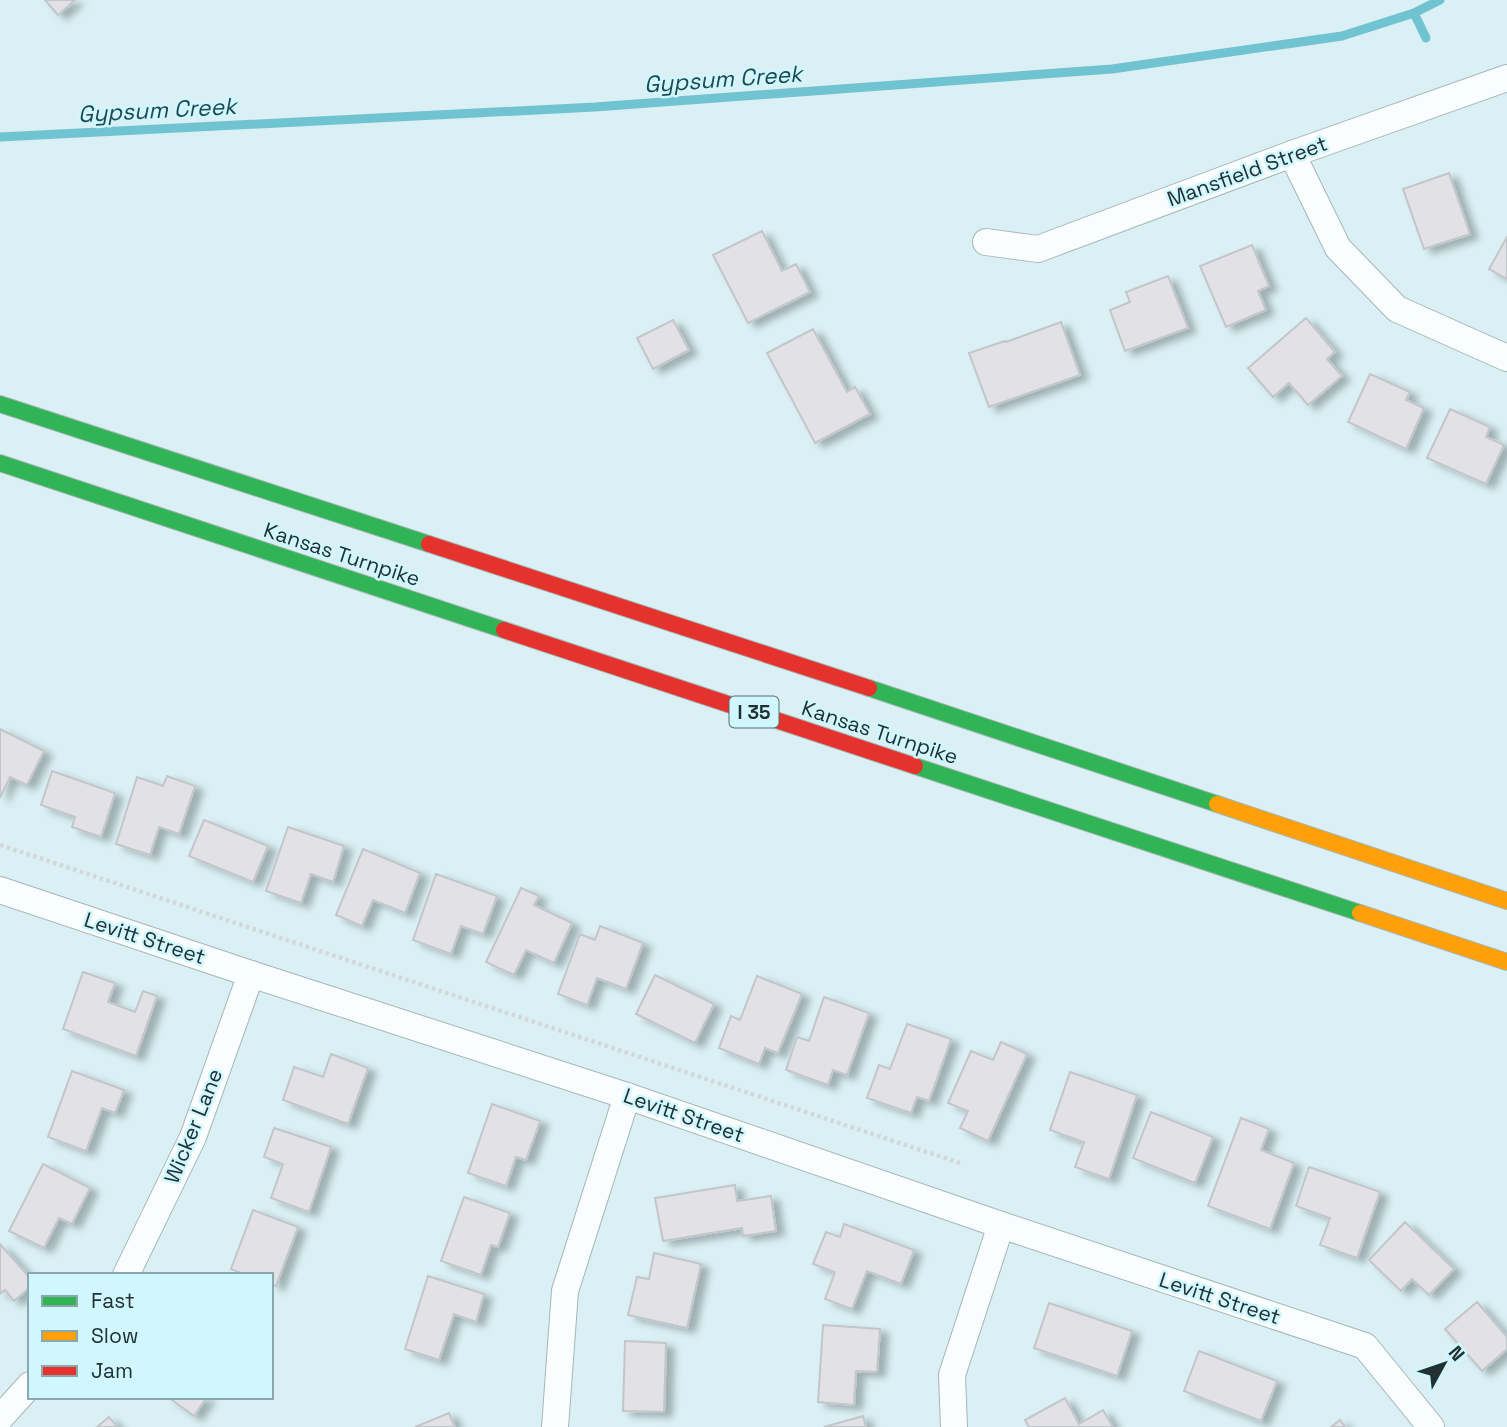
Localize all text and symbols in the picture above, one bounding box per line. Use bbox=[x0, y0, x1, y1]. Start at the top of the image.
water label: Gypsum Creek bbox=[643, 58, 806, 99]
water label: Gypsum Creek bbox=[77, 91, 240, 129]
street label: Mansfield Street bbox=[1163, 129, 1331, 213]
street label: Kansas Turnpike bbox=[260, 516, 424, 592]
street label: Kansas Turnpike bbox=[798, 694, 962, 770]
road number: I 35 bbox=[730, 696, 778, 727]
street label: Levitt Street bbox=[81, 906, 209, 970]
street label: Wicker Lane bbox=[158, 1065, 228, 1187]
street label: Levitt Street bbox=[620, 1082, 748, 1148]
street label: Levitt Street bbox=[1156, 1266, 1284, 1330]
legend bbox=[28, 1273, 273, 1399]
text: Fast bbox=[91, 1287, 135, 1314]
text: Slow bbox=[91, 1322, 139, 1349]
north arrow bbox=[1409, 1329, 1479, 1399]
text: N bbox=[1443, 1340, 1470, 1366]
text: Jam bbox=[91, 1357, 133, 1384]

